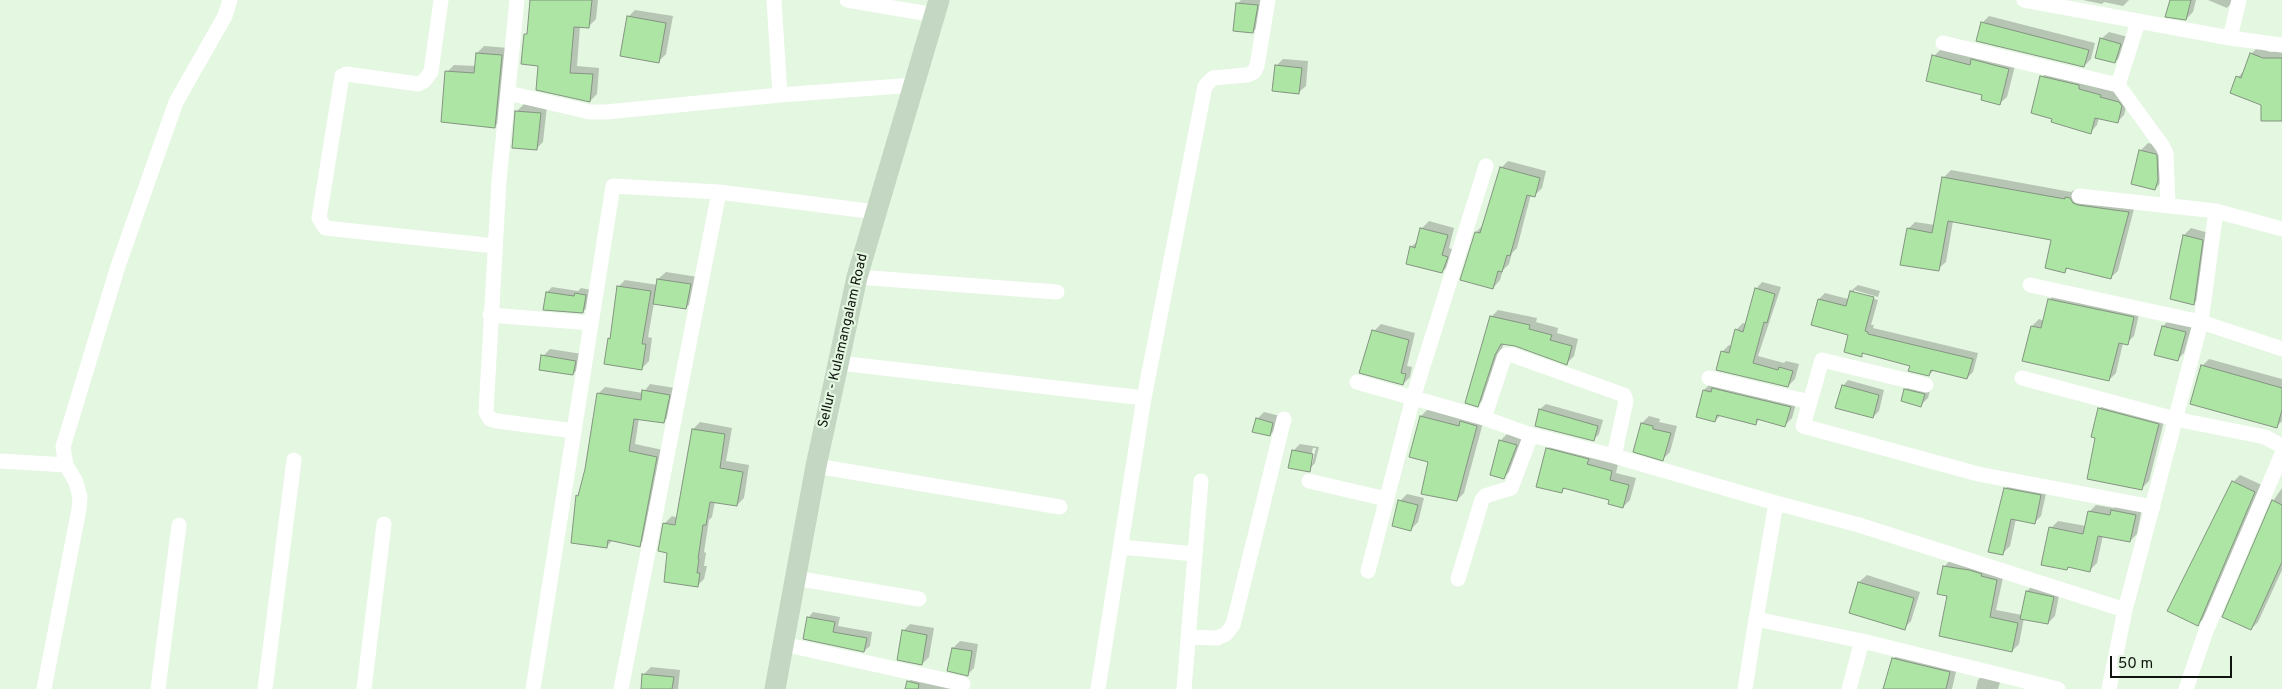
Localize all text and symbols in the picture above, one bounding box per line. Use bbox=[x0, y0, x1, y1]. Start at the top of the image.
street label: Sellur - Kulamangalam Road bbox=[816, 252, 872, 430]
scale bar bbox=[2112, 646, 2234, 678]
text: 50 m bbox=[2118, 655, 2153, 674]

